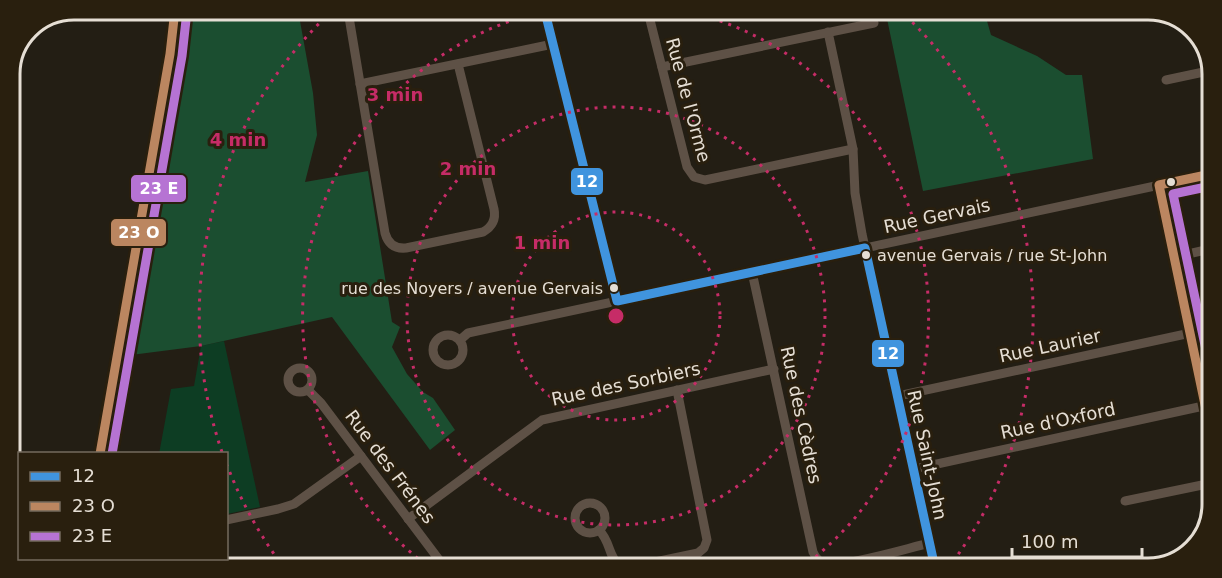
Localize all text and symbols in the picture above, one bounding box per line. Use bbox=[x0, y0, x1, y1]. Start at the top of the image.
street label: Rue de l'Orme bbox=[662, 35, 715, 164]
text: 3 min bbox=[367, 84, 423, 105]
text: 4 min bbox=[210, 129, 266, 150]
text: 2 min bbox=[440, 158, 496, 179]
line badge: 12 bbox=[570, 167, 604, 196]
text: 12 bbox=[576, 172, 598, 191]
line badge: 23 E bbox=[130, 174, 187, 203]
unlabelled marker bbox=[1165, 176, 1177, 188]
text: 23 E bbox=[140, 179, 178, 198]
street label: Rue Gervais bbox=[882, 194, 992, 237]
line badge: 23 O bbox=[110, 218, 167, 247]
text: 23 O bbox=[118, 223, 160, 242]
text: 1 min bbox=[514, 232, 570, 253]
place label: avenue Gervais / rue St-John bbox=[877, 246, 1107, 265]
marker: avenue Gervais / rue St-John bbox=[860, 249, 872, 261]
place label: rue des Noyers / avenue Gervais bbox=[341, 279, 603, 298]
marker: rue des Noyers / avenue Gervais bbox=[608, 282, 620, 294]
centre of rings bbox=[606, 306, 626, 326]
street label: Rue Laurier bbox=[997, 324, 1103, 367]
line badge: 12 bbox=[871, 339, 905, 368]
street label: Rue des Cèdres bbox=[777, 344, 826, 486]
text: 12 bbox=[877, 344, 899, 363]
street label: Rue des Sorbiers bbox=[550, 357, 702, 410]
street label: Rue Saint-John bbox=[903, 388, 952, 522]
street label: Rue d'Oxford bbox=[999, 398, 1117, 443]
street label: Rue des Frénes bbox=[341, 406, 440, 528]
legend bbox=[18, 452, 228, 560]
text: 12 bbox=[72, 465, 95, 486]
text: 23 O bbox=[72, 495, 115, 516]
scale bar bbox=[1012, 521, 1142, 559]
text: 23 E bbox=[72, 525, 112, 546]
text: 100 m bbox=[1021, 531, 1079, 552]

